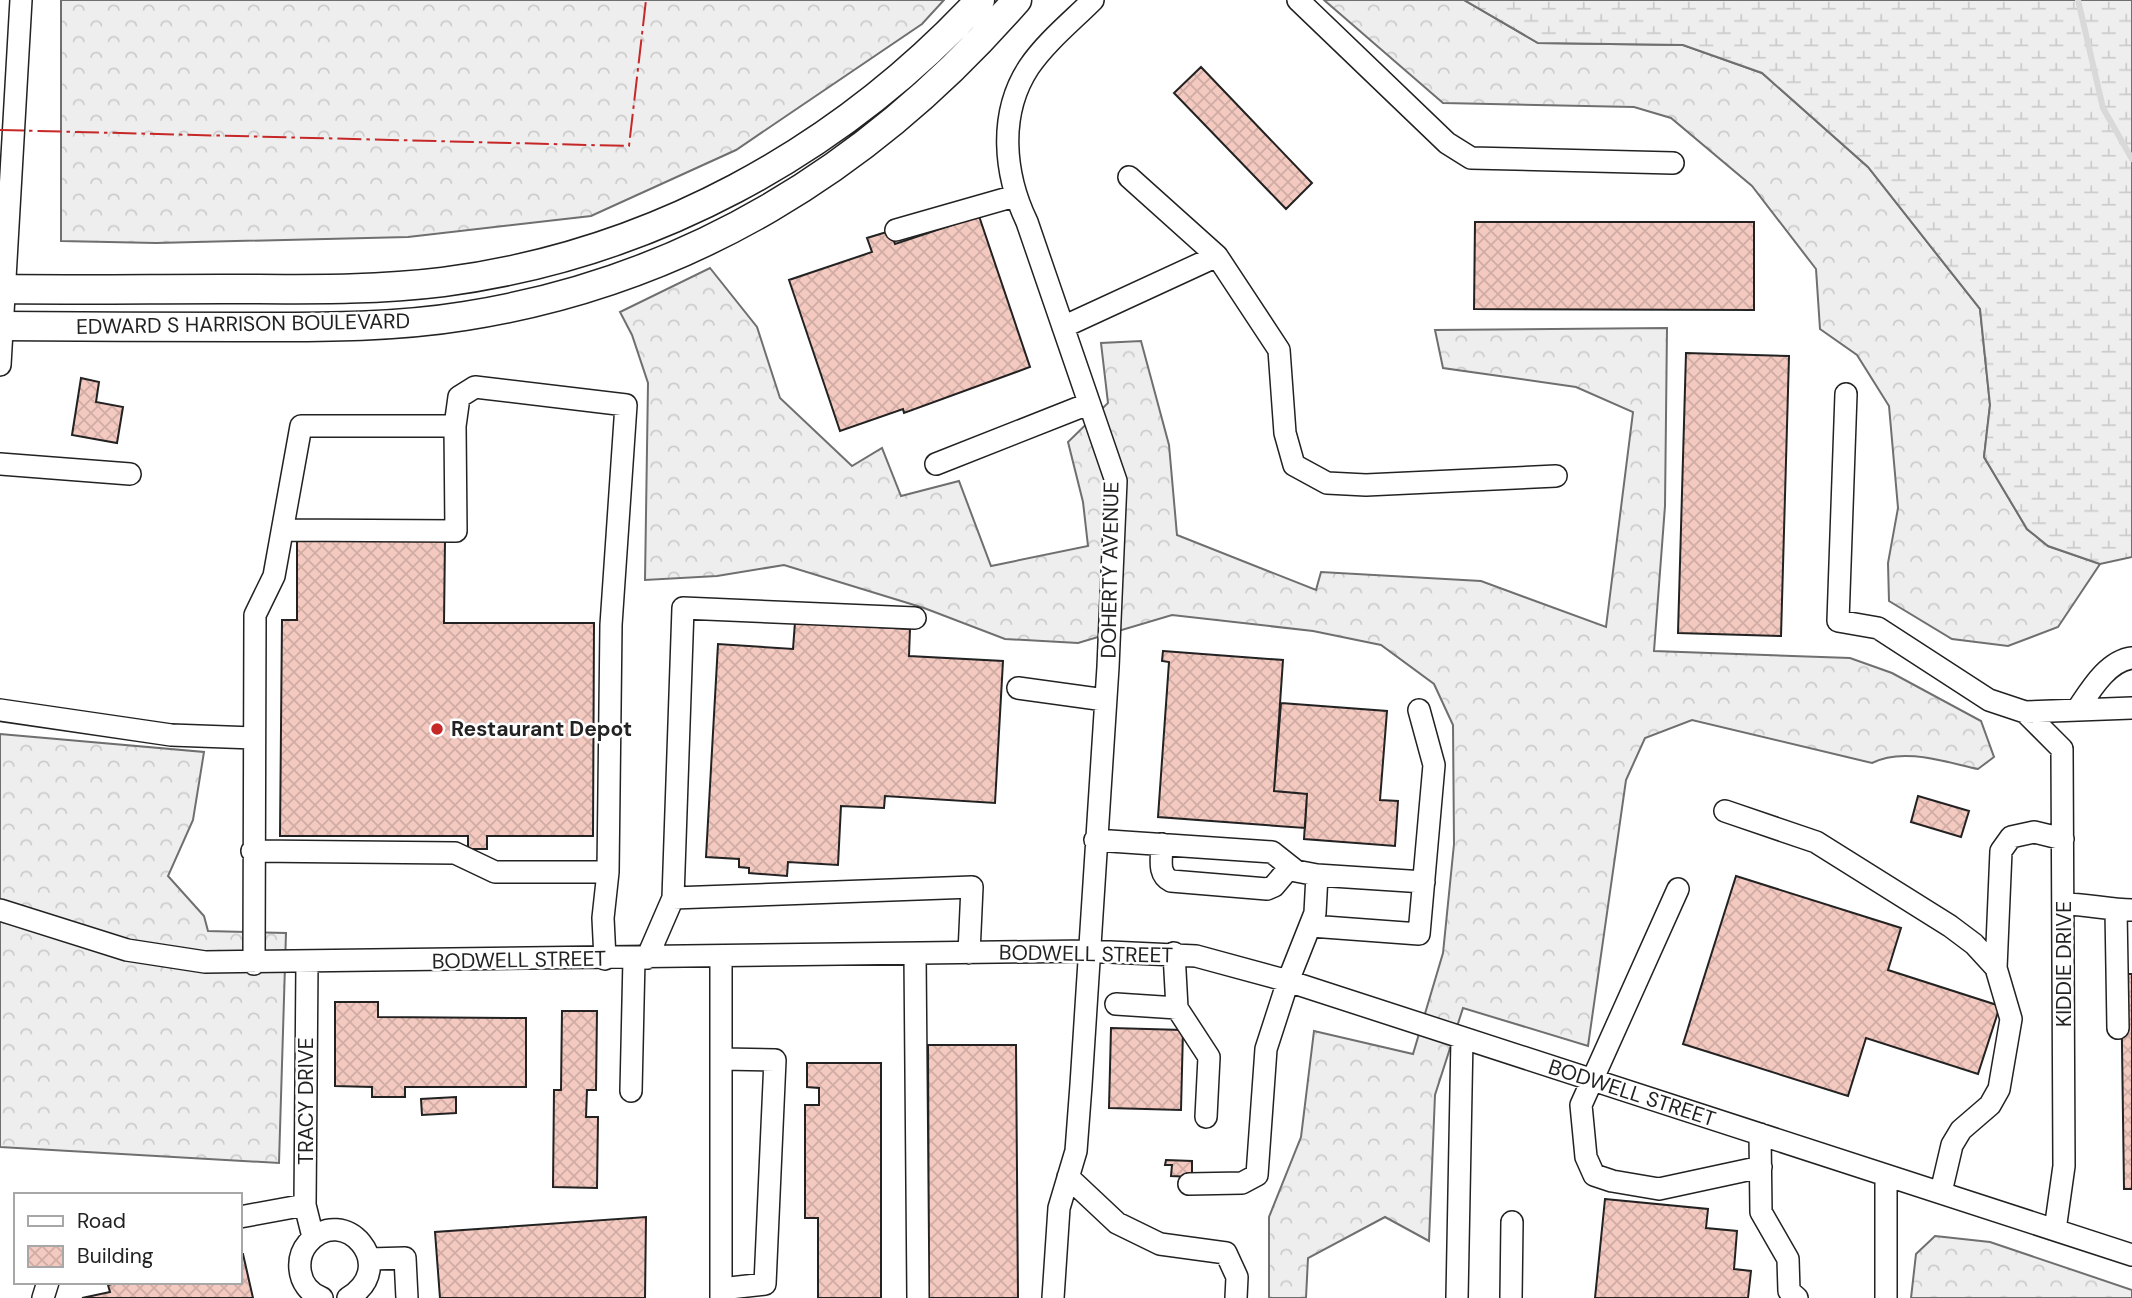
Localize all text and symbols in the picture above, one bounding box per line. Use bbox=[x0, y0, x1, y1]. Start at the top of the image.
street label: EDWARD S HARRISON BOULEVARD bbox=[76, 307, 410, 341]
street label: DOHERTY AVENUE bbox=[1094, 481, 1126, 659]
place label: Restaurant Depot bbox=[451, 715, 632, 743]
marker: Restaurant Depot bbox=[429, 721, 445, 737]
street label: KIDDIE DRIVE bbox=[2050, 901, 2078, 1027]
street label: BODWELL STREET bbox=[999, 938, 1174, 970]
street label: BODWELL STREET bbox=[432, 944, 607, 976]
street label: TRACY DRIVE bbox=[292, 1037, 320, 1165]
street label: BODWELL STREET bbox=[1545, 1053, 1719, 1133]
legend bbox=[14, 1193, 242, 1284]
text: Road bbox=[77, 1207, 126, 1235]
text: Building bbox=[77, 1242, 154, 1270]

